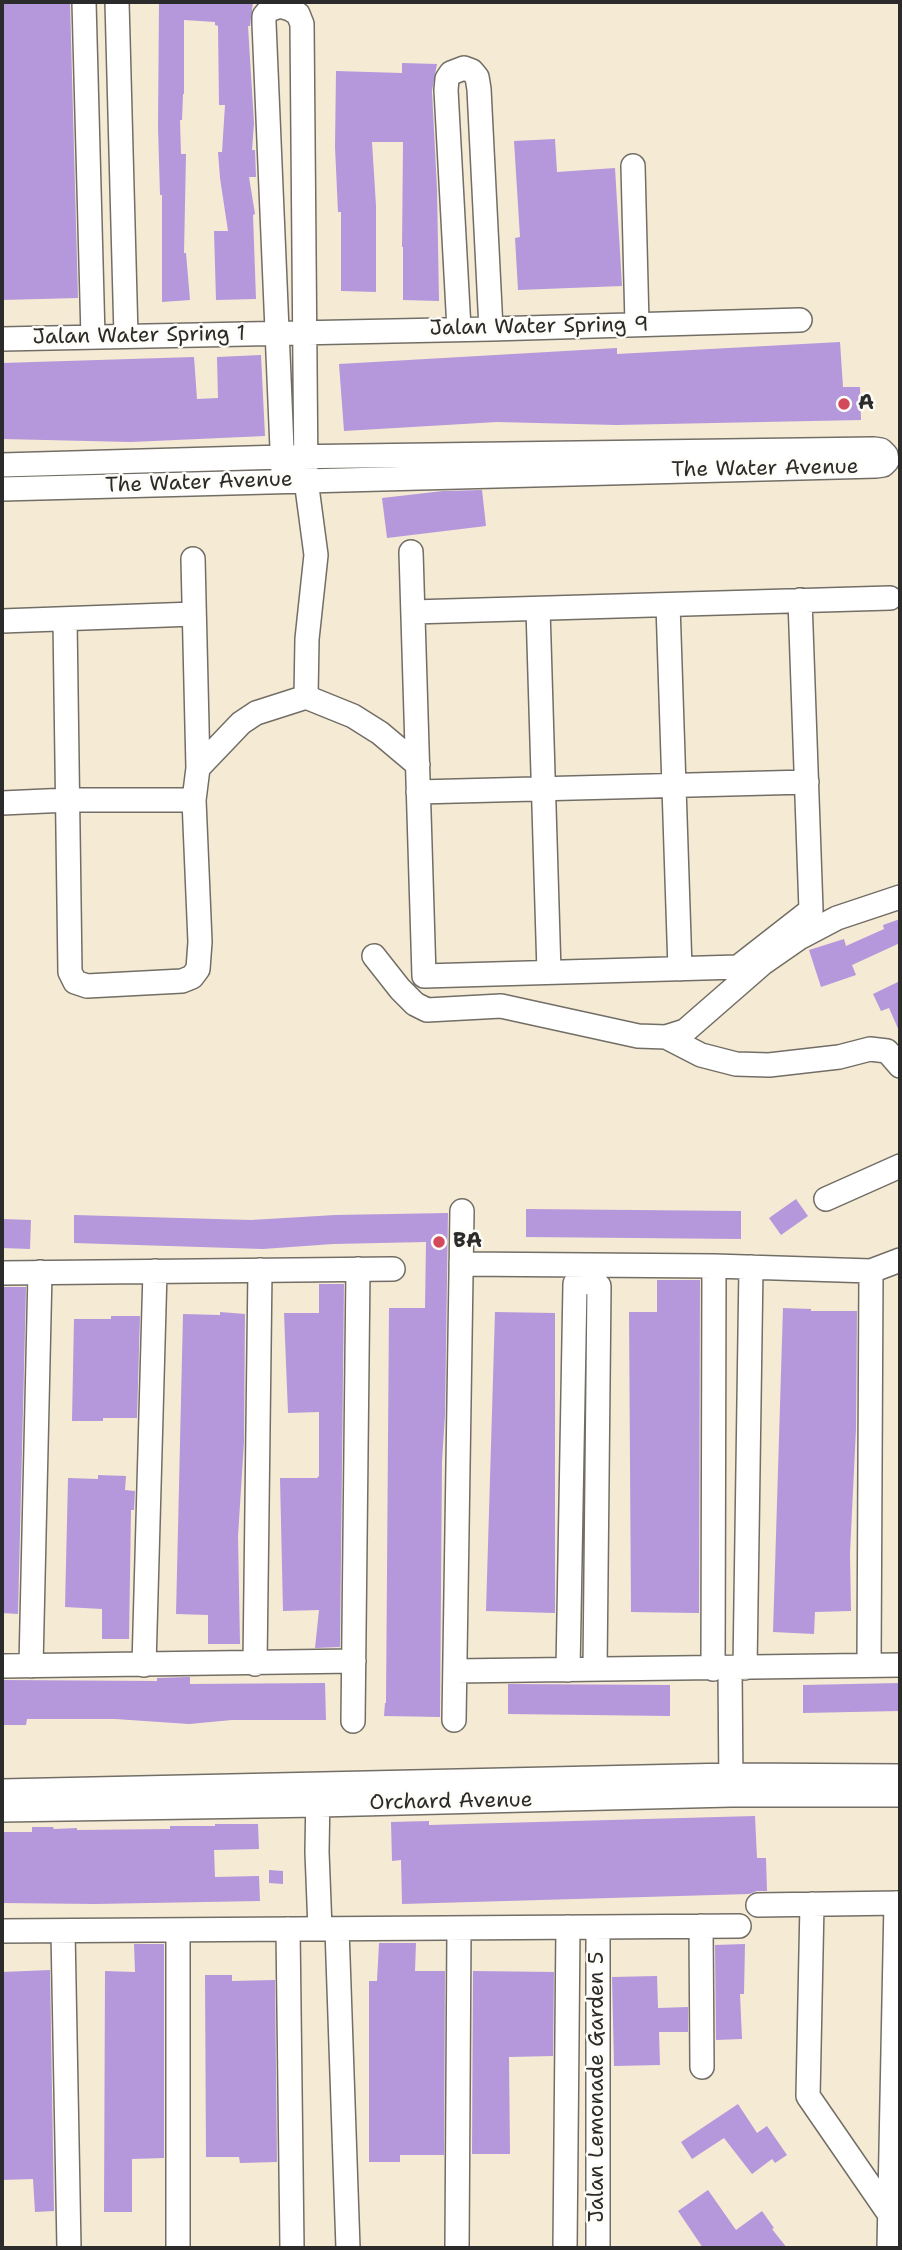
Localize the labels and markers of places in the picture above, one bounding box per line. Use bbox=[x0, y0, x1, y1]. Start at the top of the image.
place label: A bbox=[858, 391, 874, 417]
marker: A bbox=[836, 396, 852, 412]
place label: BA bbox=[453, 1229, 482, 1255]
marker: BA bbox=[431, 1234, 447, 1250]

